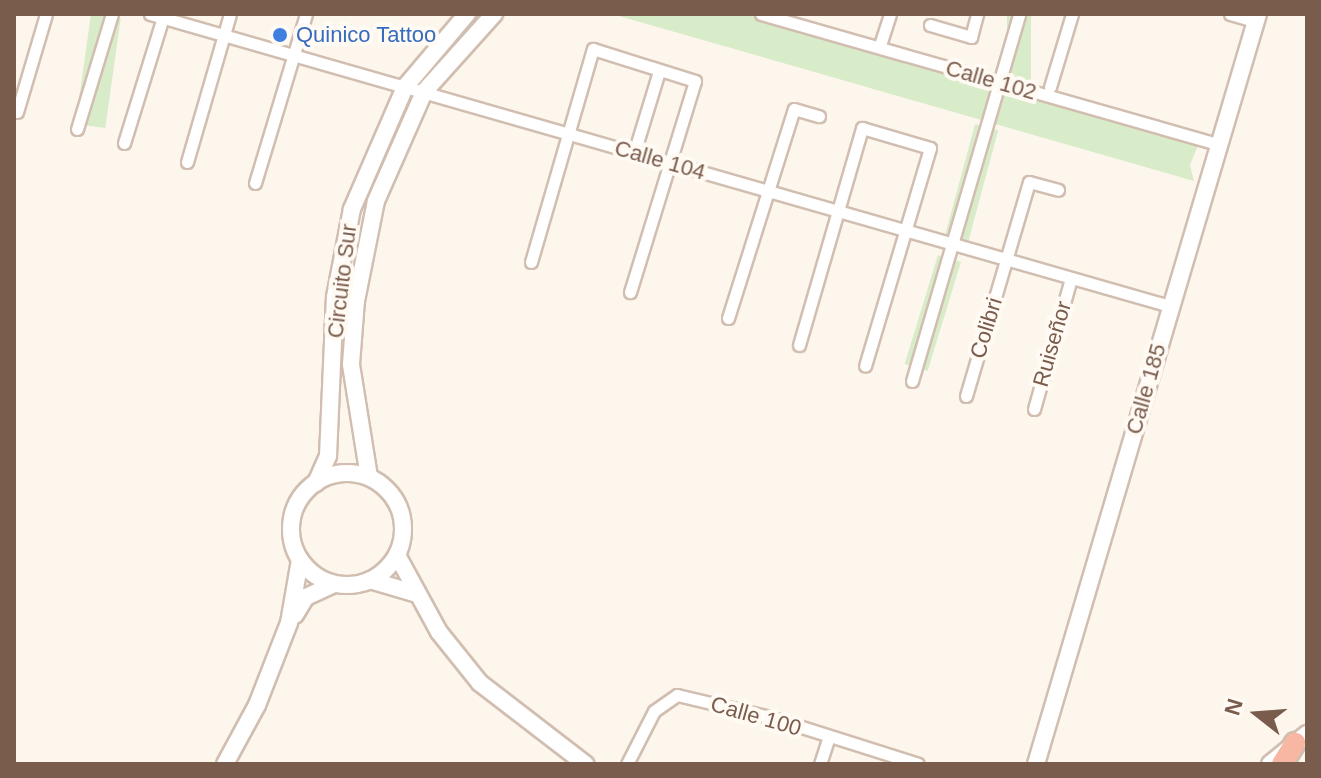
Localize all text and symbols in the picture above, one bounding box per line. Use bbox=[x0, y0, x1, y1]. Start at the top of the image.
place label: Quinico Tattoo bbox=[296, 22, 437, 48]
marker: Quinico Tattoo bbox=[271, 26, 289, 44]
street label: Calle 102 bbox=[943, 55, 1039, 105]
street label: Calle 104 bbox=[612, 135, 708, 185]
street label: Circuito Sur bbox=[322, 222, 362, 340]
street label: Colibri bbox=[964, 294, 1008, 362]
street label: Ruiseñor bbox=[1027, 298, 1077, 390]
street label: Calle 185 bbox=[1121, 341, 1171, 437]
north arrow bbox=[1217, 674, 1297, 754]
street label: Calle 100 bbox=[708, 691, 804, 741]
text: N bbox=[1219, 696, 1248, 718]

